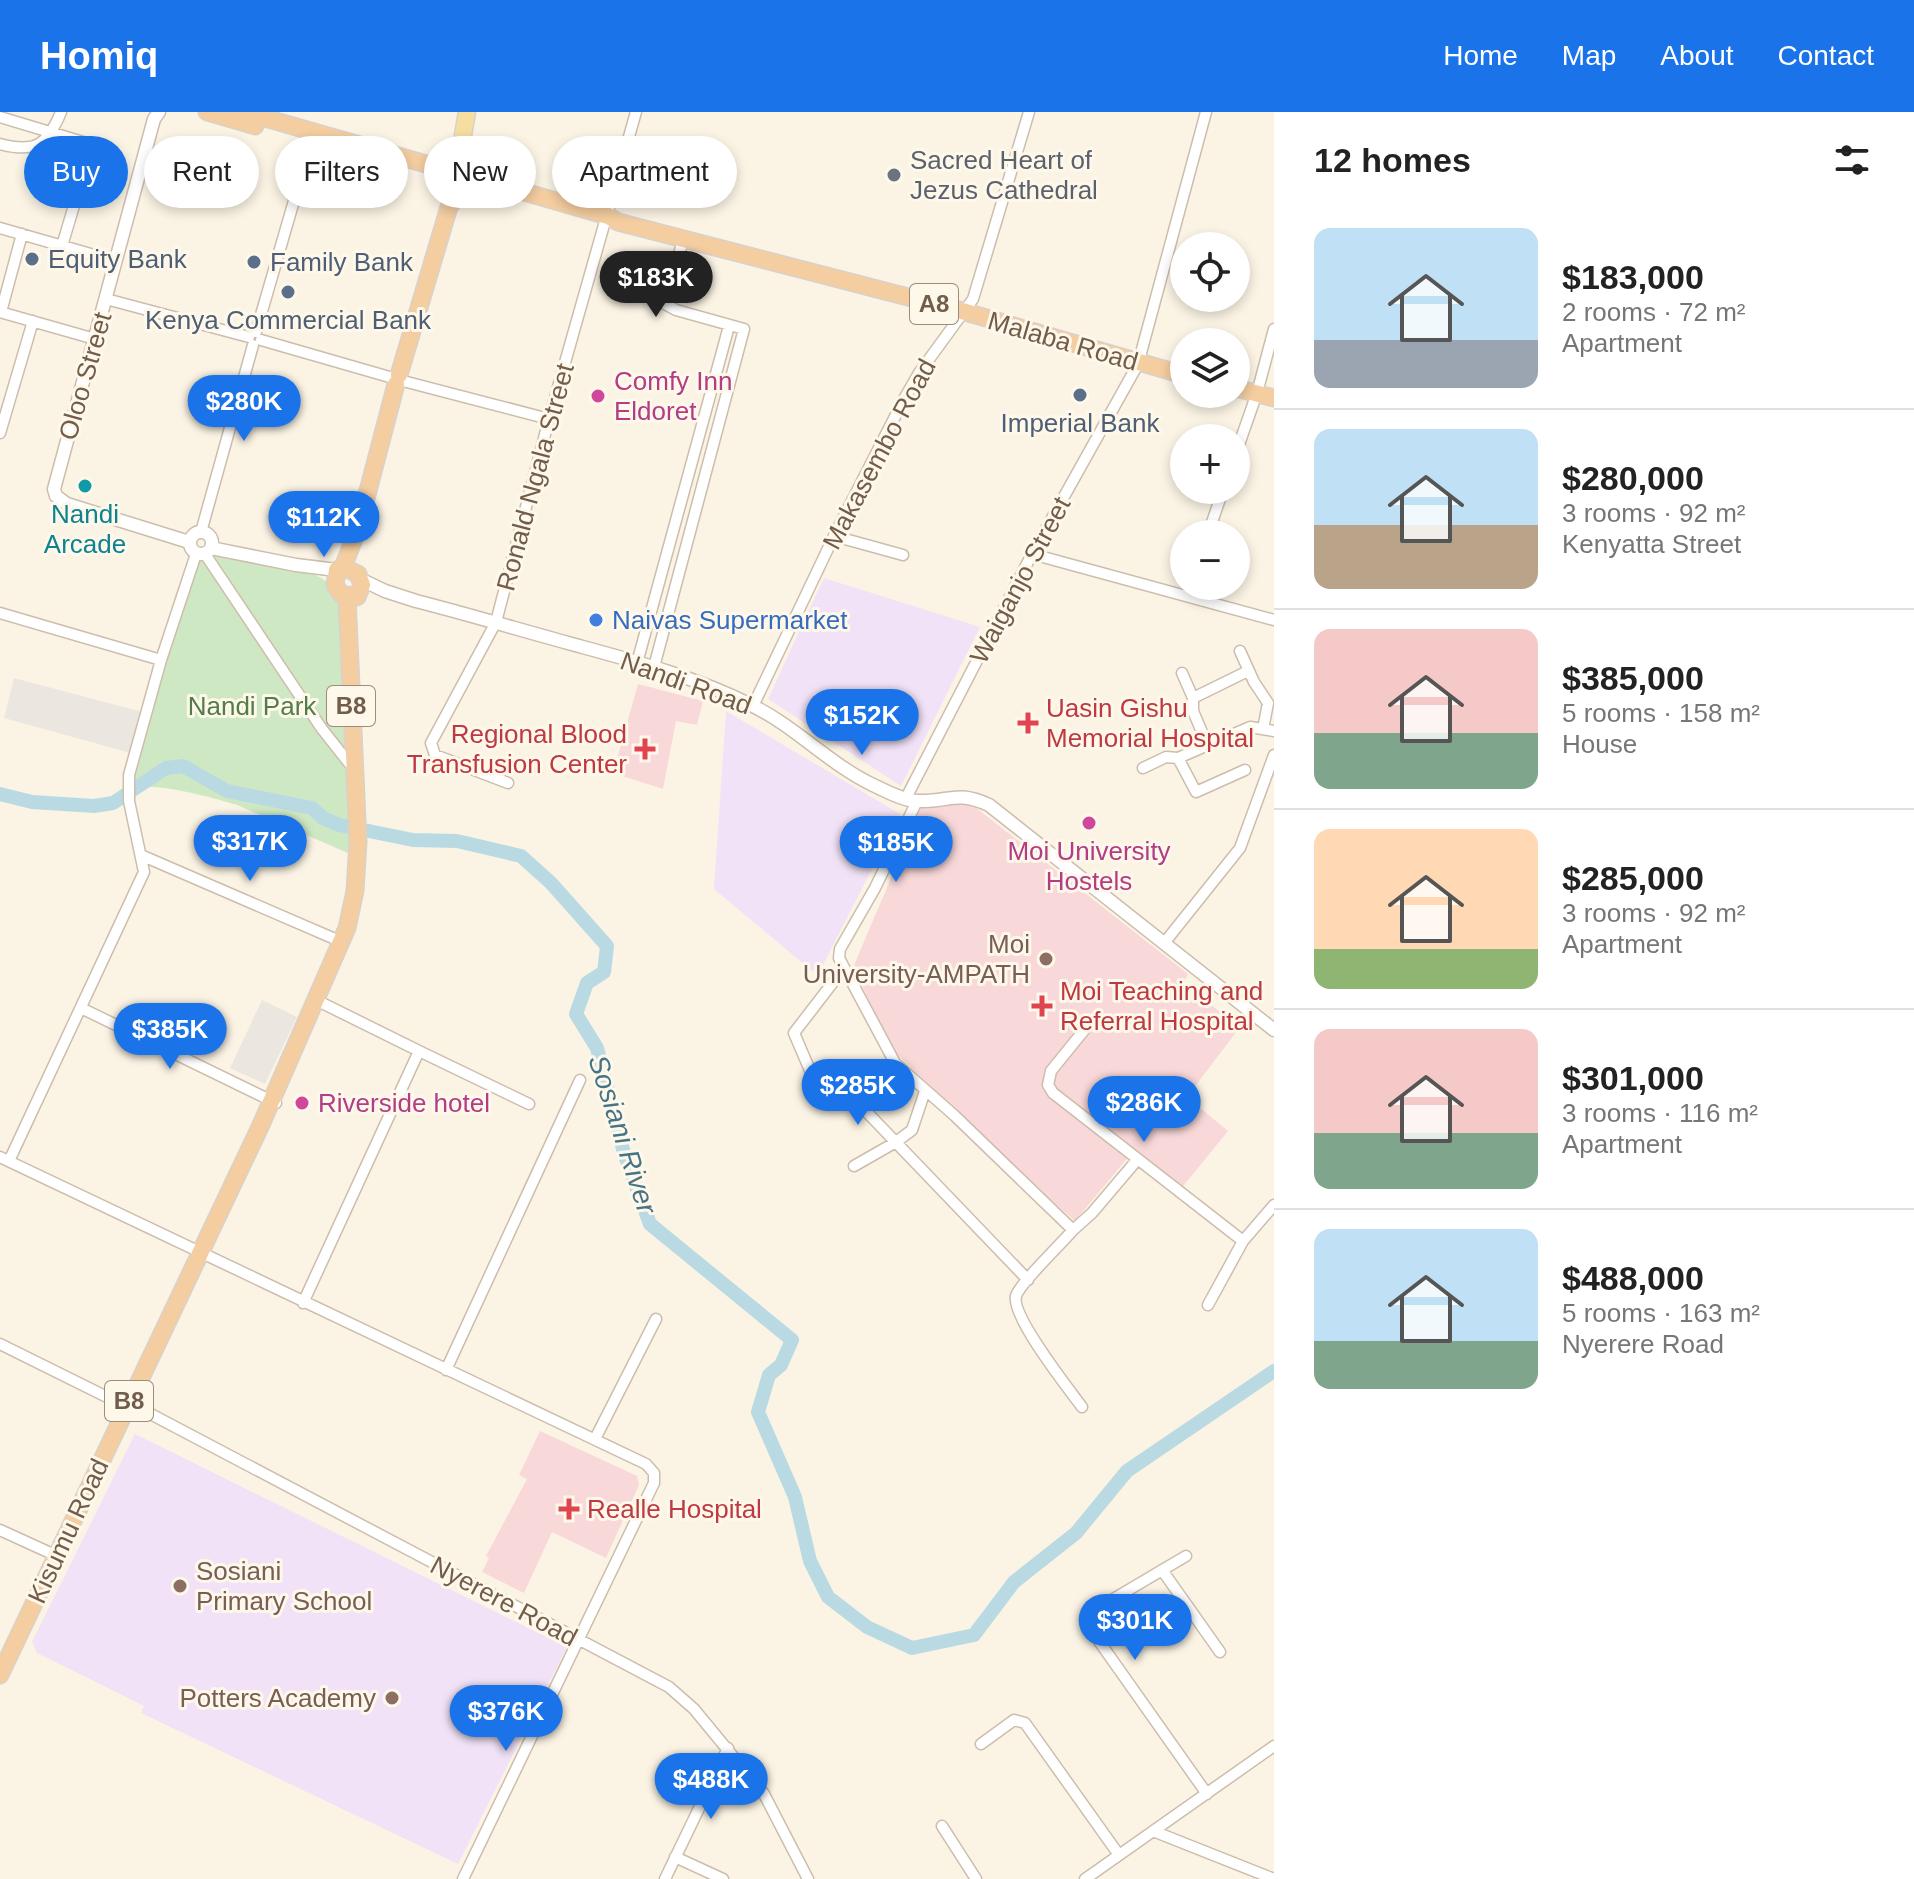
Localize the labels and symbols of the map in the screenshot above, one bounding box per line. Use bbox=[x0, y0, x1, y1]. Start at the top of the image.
place label: Sacred Heart of Jezus Cathedral bbox=[910, 145, 1098, 205]
marker: Sacred Heart of Jezus Cathedral bbox=[885, 166, 903, 184]
place label: Equity Bank bbox=[48, 244, 188, 274]
place label: Family Bank bbox=[270, 247, 414, 277]
marker: Equity Bank bbox=[23, 250, 41, 268]
pin: $183K bbox=[600, 251, 712, 319]
marker: Family Bank bbox=[245, 253, 263, 271]
marker: Kenya Commercial Bank bbox=[279, 283, 297, 301]
road number: A8 bbox=[910, 284, 958, 324]
place label: Kenya Commercial Bank bbox=[145, 305, 432, 335]
street label: Malaba Road bbox=[985, 305, 1141, 377]
street label: Oloo Street bbox=[52, 308, 118, 443]
street label: Makasembo Road bbox=[816, 354, 942, 554]
street label: Ronald Ngala Street bbox=[490, 359, 580, 594]
place label: Comfy Inn Eldoret bbox=[614, 366, 733, 426]
pin: $280K bbox=[188, 375, 300, 443]
marker: Imperial Bank bbox=[1071, 386, 1089, 404]
marker: Comfy Inn Eldoret bbox=[589, 387, 607, 405]
place label: Imperial Bank bbox=[1001, 408, 1160, 438]
marker: Nandi Arcade bbox=[76, 477, 94, 495]
pin: $112K bbox=[268, 491, 380, 559]
street label: Waiganjo Street bbox=[964, 491, 1077, 668]
place label: Nandi Arcade bbox=[44, 499, 126, 559]
place label: Naivas Supermarket bbox=[612, 605, 848, 635]
marker: Naivas Supermarket bbox=[587, 611, 605, 629]
street label: Nandi Road bbox=[616, 645, 756, 721]
road number: B8 bbox=[327, 686, 375, 726]
pin: $152K bbox=[806, 689, 918, 757]
park label: Nandi Park bbox=[188, 691, 317, 721]
place label: Uasin Gishu Memorial Hospital bbox=[1046, 693, 1254, 753]
marker: Uasin Gishu Memorial Hospital bbox=[1017, 712, 1039, 734]
place label: Regional Blood Transfusion Center bbox=[407, 719, 627, 779]
marker: Regional Blood Transfusion Center bbox=[634, 738, 656, 760]
marker: Moi University Hostels bbox=[1080, 814, 1098, 832]
pin: $317K bbox=[194, 815, 306, 883]
pin: $185K bbox=[840, 816, 952, 884]
place label: Moi University Hostels bbox=[1007, 836, 1171, 896]
place label: Moi University-AMPATH bbox=[803, 929, 1030, 989]
marker: Moi University-AMPATH bbox=[1037, 950, 1055, 968]
place label: Moi Teaching and Referral Hospital bbox=[1060, 976, 1263, 1036]
marker: Moi Teaching and Referral Hospital bbox=[1031, 995, 1053, 1017]
pin: $385K bbox=[114, 1003, 226, 1071]
water label: Sosiani River bbox=[582, 1051, 663, 1219]
pin: $285K bbox=[802, 1059, 914, 1127]
pin: $286K bbox=[1088, 1076, 1200, 1144]
place label: Riverside hotel bbox=[318, 1088, 490, 1118]
marker: Riverside hotel bbox=[293, 1094, 311, 1112]
road number: B8 bbox=[105, 1381, 153, 1421]
street label: Kisumu Road bbox=[21, 1454, 115, 1608]
place label: Realle Hospital bbox=[587, 1494, 762, 1524]
marker: Realle Hospital bbox=[558, 1498, 580, 1520]
street label: Nyerere Road bbox=[426, 1550, 582, 1652]
place label: Sosiani Primary School bbox=[196, 1556, 372, 1616]
marker: Sosiani Primary School bbox=[171, 1577, 189, 1595]
pin: $301K bbox=[1079, 1594, 1191, 1662]
place label: Potters Academy bbox=[179, 1683, 376, 1713]
pin: $376K bbox=[450, 1685, 562, 1753]
marker: Potters Academy bbox=[383, 1689, 401, 1707]
pin: $488K bbox=[655, 1753, 767, 1821]

